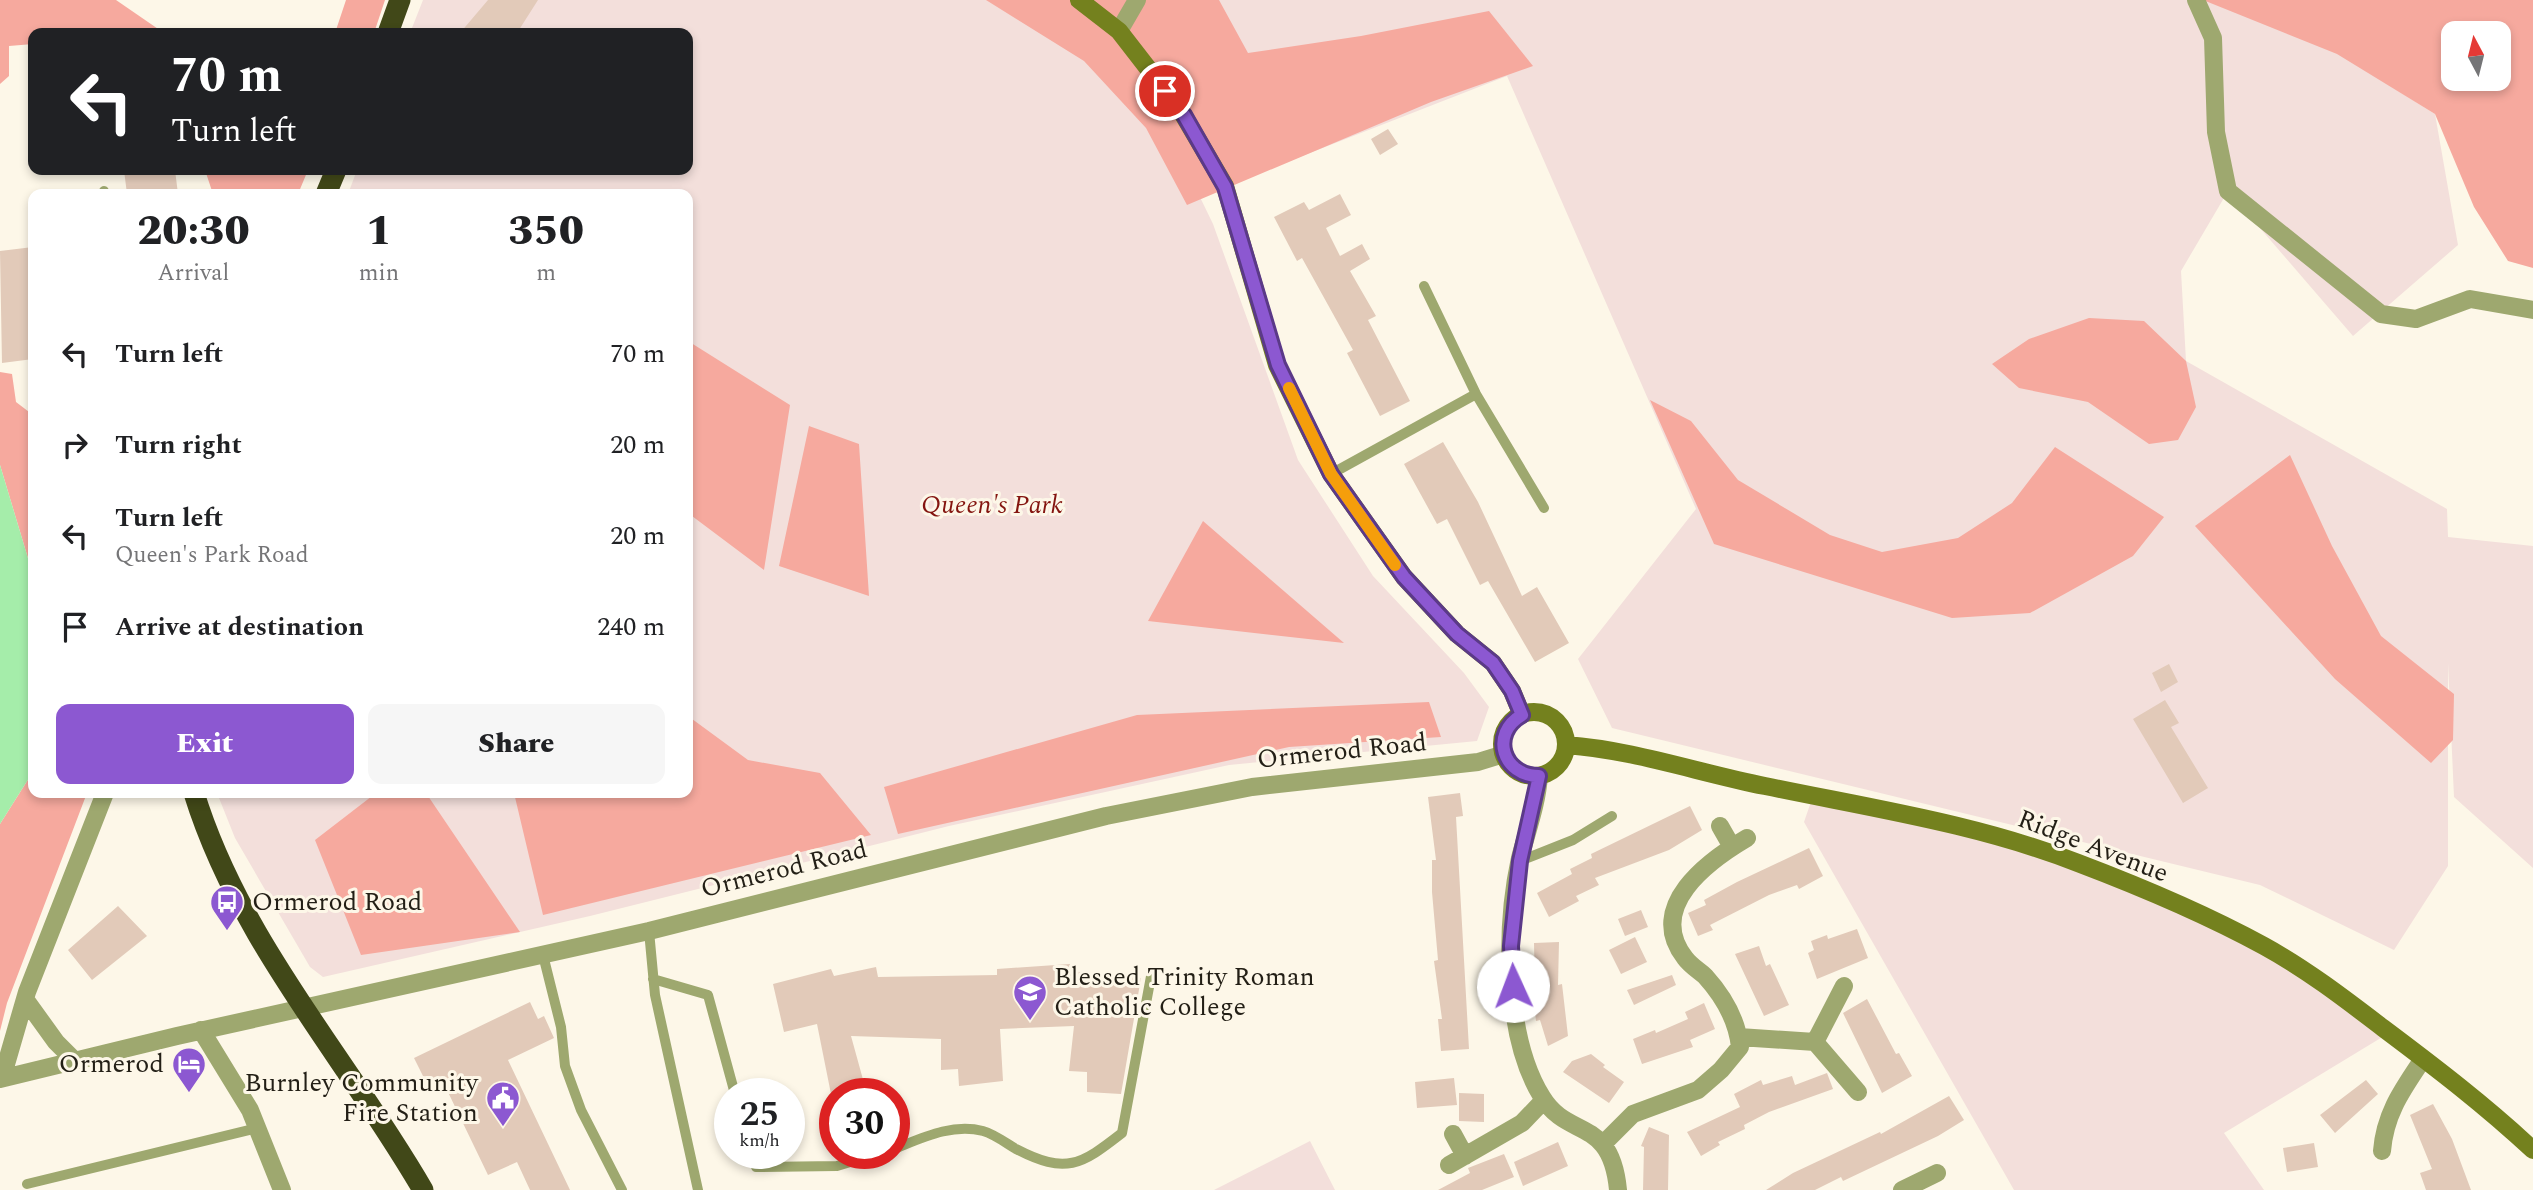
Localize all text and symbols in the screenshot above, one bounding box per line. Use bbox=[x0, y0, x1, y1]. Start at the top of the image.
north arrow bbox=[2441, 21, 2511, 91]
map controls bbox=[2441, 21, 2511, 91]
text: 70 m bbox=[171, 39, 282, 114]
icon: left bbox=[56, 56, 147, 147]
pin bbox=[1135, 61, 1195, 121]
icon: arrive bbox=[1146, 72, 1184, 110]
text: Turn left bbox=[171, 107, 297, 156]
text: 20:30 bbox=[137, 200, 250, 263]
text: 1 bbox=[366, 200, 392, 263]
text: 350 bbox=[508, 200, 584, 263]
text: Arrival bbox=[158, 256, 229, 291]
text: min bbox=[359, 256, 399, 291]
text: m bbox=[536, 256, 556, 291]
text: Turn left bbox=[115, 334, 223, 374]
text: 70 m bbox=[610, 334, 665, 374]
icon: left bbox=[56, 335, 94, 373]
text: Turn right bbox=[115, 425, 242, 465]
text: 20 m bbox=[610, 425, 665, 465]
icon: right bbox=[56, 426, 94, 464]
park label: Queen's Park bbox=[921, 485, 1063, 525]
text: Turn left bbox=[115, 498, 223, 538]
text: 20 m bbox=[610, 516, 665, 556]
icon: left bbox=[56, 517, 94, 555]
text: Queen's Park Road bbox=[115, 538, 309, 573]
text: Arrive at destination bbox=[115, 607, 364, 647]
text: 240 m bbox=[597, 607, 665, 647]
icon: arrive bbox=[56, 608, 94, 646]
button: Exit bbox=[56, 704, 354, 784]
button: Share bbox=[368, 704, 665, 784]
street label: Ormerod Road bbox=[1255, 722, 1429, 780]
street label: Ridge Avenue bbox=[2012, 799, 2174, 893]
street label: Ormerod Road bbox=[696, 829, 872, 909]
place label: Ormerod Road bbox=[252, 882, 422, 922]
bus stop icon: Ormerod Road bbox=[208, 883, 246, 932]
position arrow bbox=[1476, 949, 1550, 1023]
place label: Blessed Trinity Roman Catholic College bbox=[1054, 957, 1315, 1027]
school or university icon: Blessed Trinity Roman Catholic College bbox=[1011, 973, 1049, 1022]
place label: Ormerod bbox=[59, 1044, 164, 1084]
hotel icon: Ormerod bbox=[170, 1045, 208, 1094]
place label: Burnley Community Fire Station bbox=[245, 1063, 480, 1133]
speed limit sign: 30 bbox=[819, 1078, 910, 1169]
public building icon: Burnley Community Fire Station bbox=[484, 1079, 522, 1128]
text: 25 bbox=[740, 1088, 779, 1141]
text: km/h bbox=[739, 1127, 780, 1154]

